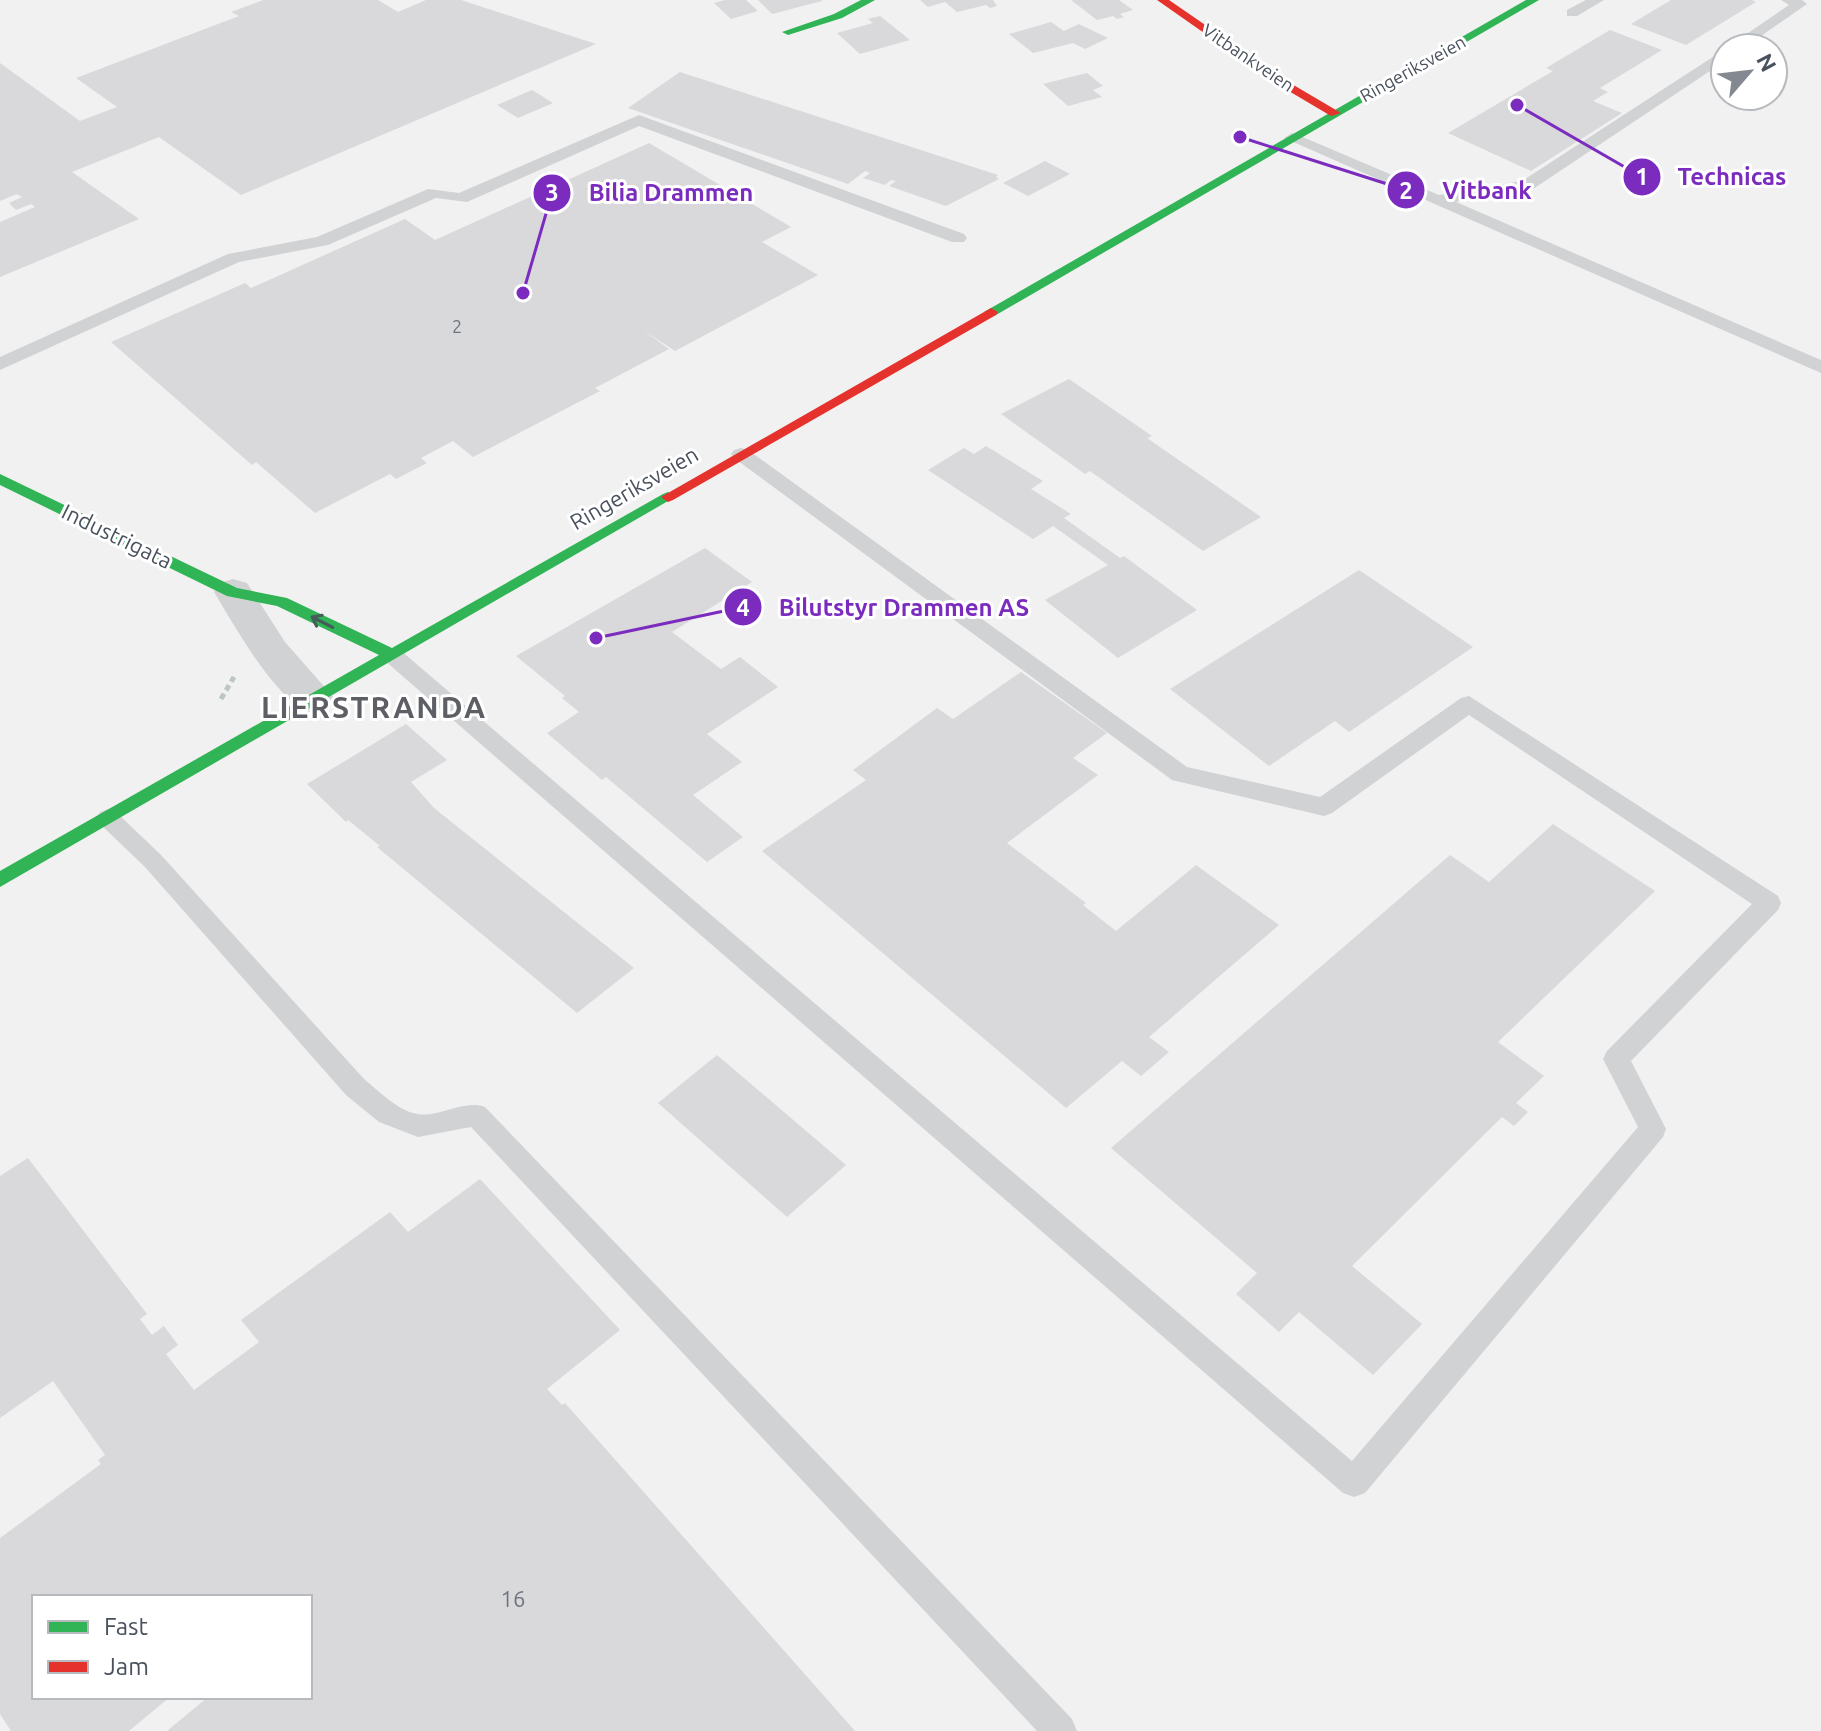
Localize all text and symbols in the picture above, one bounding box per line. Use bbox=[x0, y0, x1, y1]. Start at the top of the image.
street label: Vitbankveien bbox=[1199, 19, 1298, 95]
street label: Ringeriksveien bbox=[1356, 31, 1469, 105]
north arrow bbox=[1709, 32, 1789, 112]
text: N bbox=[1752, 49, 1782, 75]
callout: Technicas bbox=[1622, 153, 1803, 201]
text: 1 bbox=[1635, 163, 1649, 190]
text: Technicas bbox=[1678, 163, 1786, 190]
callout: Vitbank bbox=[1386, 166, 1548, 214]
callout: Bilia Drammen bbox=[532, 169, 769, 217]
text: 2 bbox=[1399, 177, 1413, 204]
text: Vitbank bbox=[1442, 177, 1532, 204]
text: 3 bbox=[545, 179, 559, 206]
text: Bilia Drammen bbox=[589, 179, 753, 206]
house number: 2 bbox=[452, 316, 462, 336]
street label: Ringeriksveien bbox=[565, 441, 702, 534]
street label: Industrigata bbox=[58, 498, 176, 573]
callout: Bilutstyr Drammen AS bbox=[723, 583, 1045, 631]
text: 4 bbox=[736, 594, 750, 621]
text: Bilutstyr Drammen AS bbox=[779, 594, 1029, 621]
one-way arrow bbox=[310, 613, 334, 629]
district label: LIERSTRANDA bbox=[261, 690, 487, 724]
house number: 16 bbox=[501, 1586, 525, 1611]
legend bbox=[32, 1595, 312, 1699]
text: Fast bbox=[104, 1613, 148, 1640]
text: Jam bbox=[104, 1653, 149, 1680]

